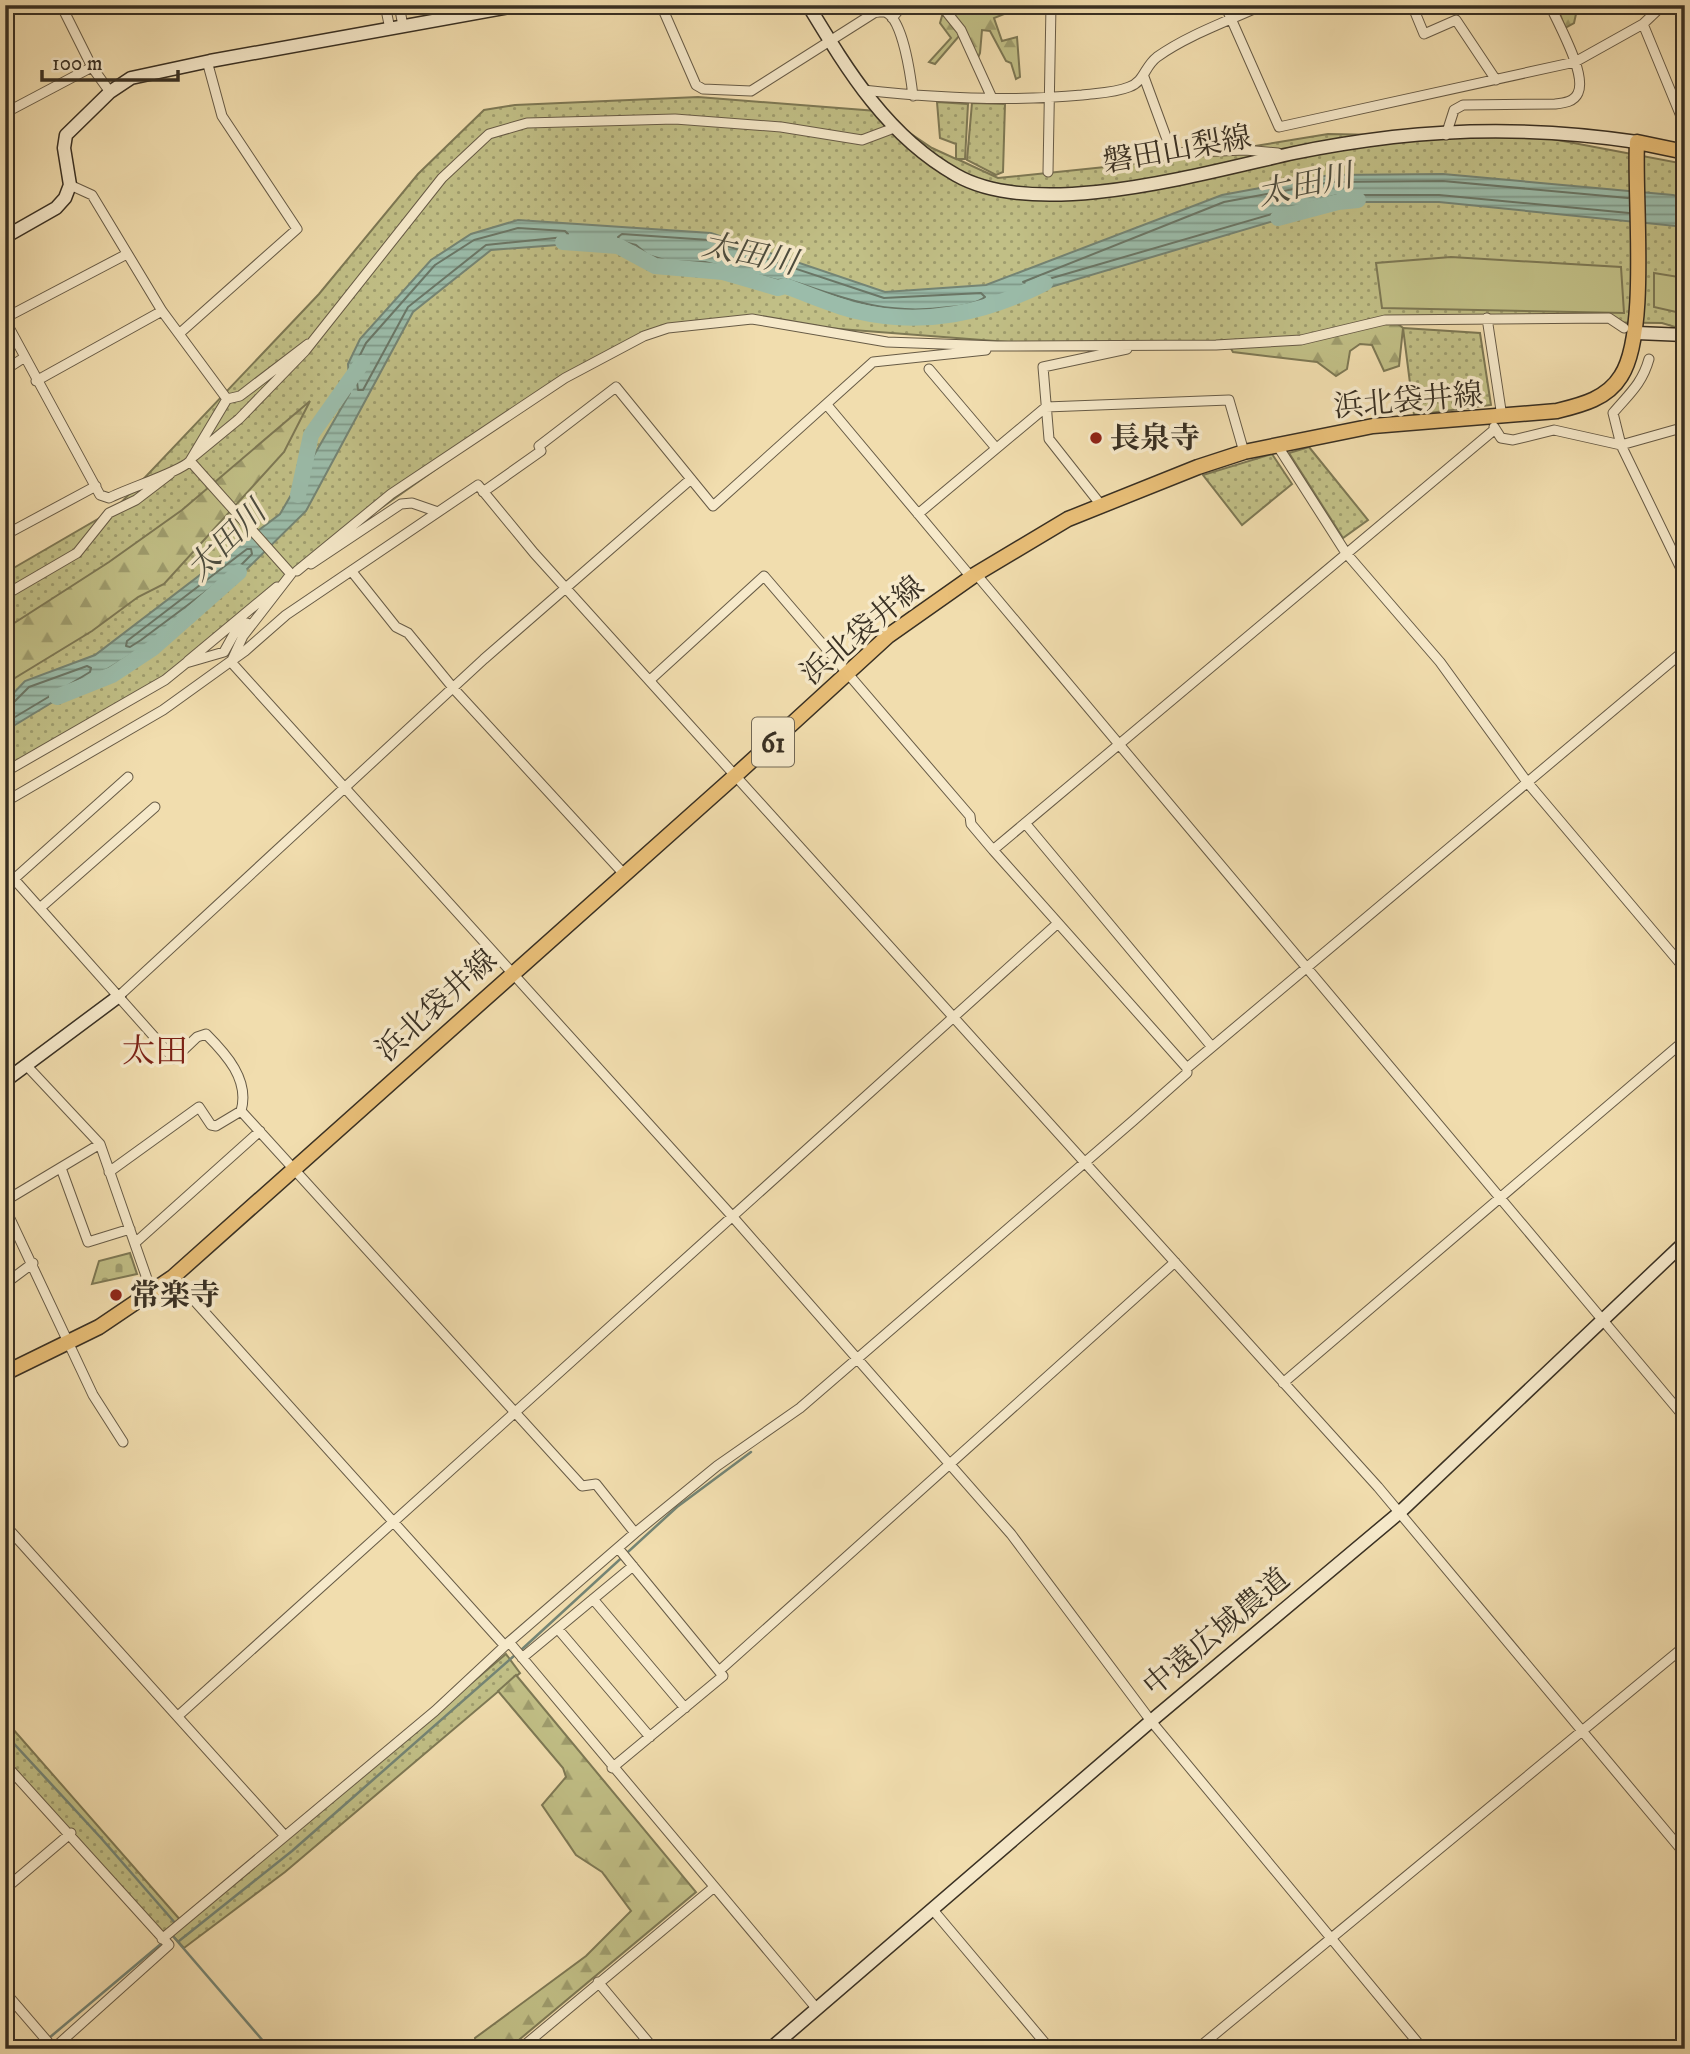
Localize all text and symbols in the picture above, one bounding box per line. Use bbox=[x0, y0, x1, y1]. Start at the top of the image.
scale bar bbox=[42, 38, 178, 82]
text: 100 m bbox=[52, 51, 103, 77]
street label: 磐田山梨線 bbox=[1100, 119, 1254, 182]
water label: 太田川 bbox=[1254, 156, 1359, 216]
water label: 太田川 bbox=[698, 225, 804, 285]
street label: 浜北袋井線 bbox=[1332, 377, 1484, 426]
place label: 長泉寺 bbox=[1110, 421, 1200, 458]
marker: 長泉寺 bbox=[1088, 430, 1104, 446]
water label: 太田川 bbox=[179, 491, 278, 590]
street label: 浜北袋井線 bbox=[794, 569, 932, 694]
road number: 61 bbox=[752, 718, 794, 766]
street label: 浜北袋井線 bbox=[369, 942, 505, 1070]
district label: 太田 bbox=[122, 1032, 188, 1073]
place label: 常楽寺 bbox=[130, 1278, 220, 1315]
marker: 常楽寺 bbox=[108, 1287, 124, 1303]
street label: 中遠広域農道 bbox=[1136, 1561, 1298, 1705]

